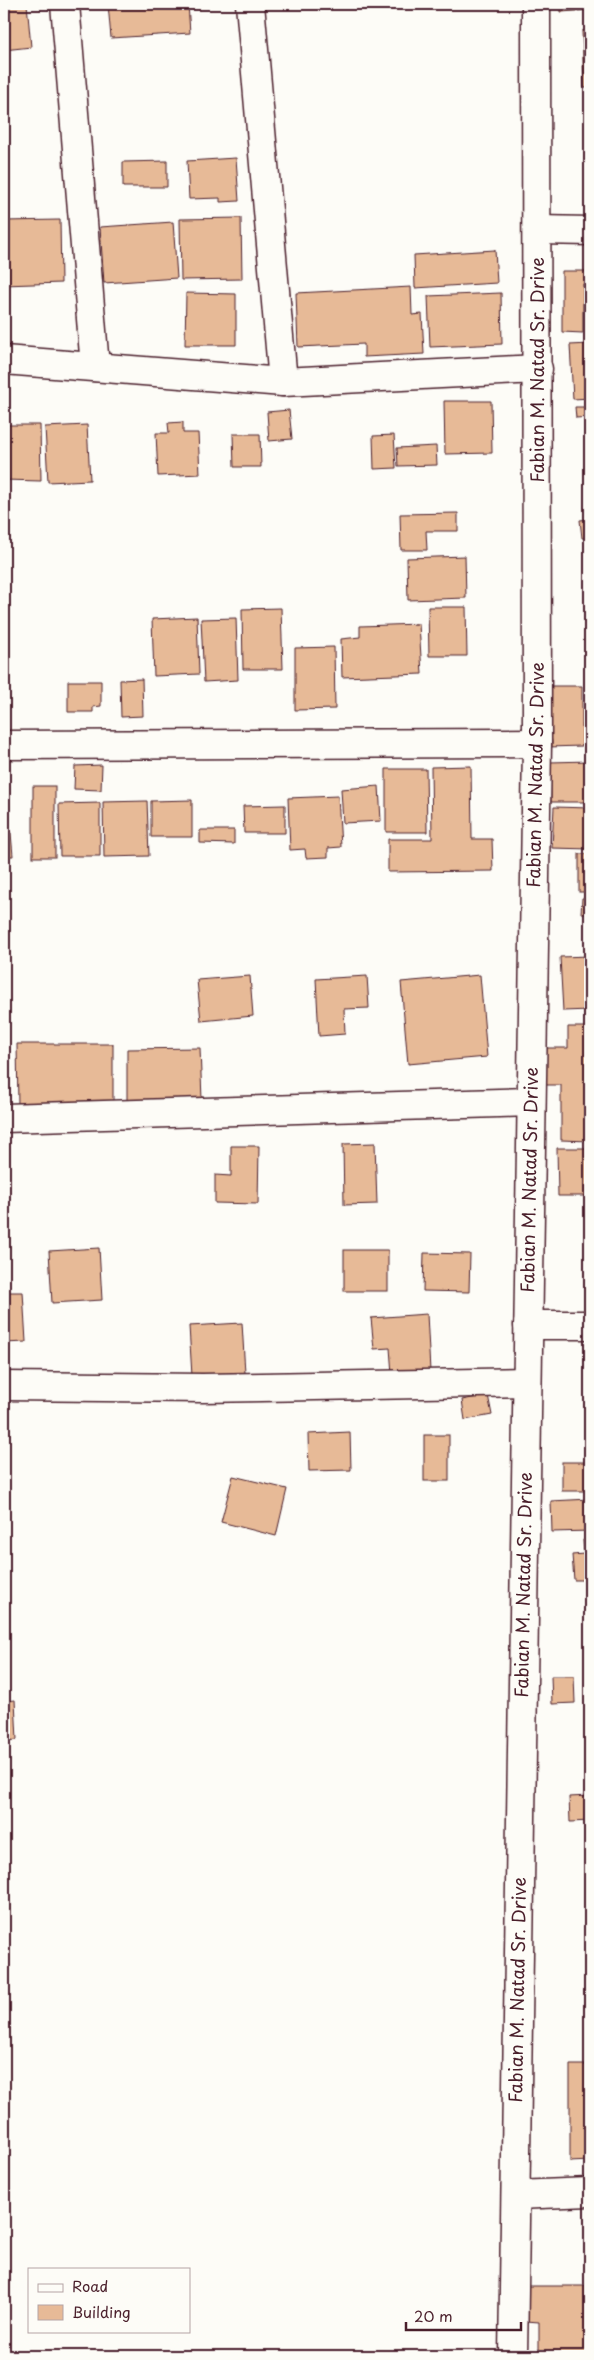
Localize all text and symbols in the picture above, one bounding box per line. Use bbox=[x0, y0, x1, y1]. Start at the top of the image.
street label: Fabian M. Natad Sr. Drive bbox=[523, 257, 550, 483]
street label: Fabian M. Natad Sr. Drive bbox=[519, 662, 550, 888]
street label: Fabian M. Natad Sr. Drive bbox=[513, 1067, 544, 1293]
street label: Fabian M. Natad Sr. Drive bbox=[507, 1472, 538, 1698]
street label: Fabian M. Natad Sr. Drive bbox=[501, 1877, 532, 2103]
legend bbox=[28, 2268, 190, 2332]
text: Road bbox=[72, 2274, 108, 2297]
text: Building bbox=[72, 2300, 131, 2323]
scale bar bbox=[406, 2300, 522, 2332]
text: 20 m bbox=[414, 2304, 453, 2327]

